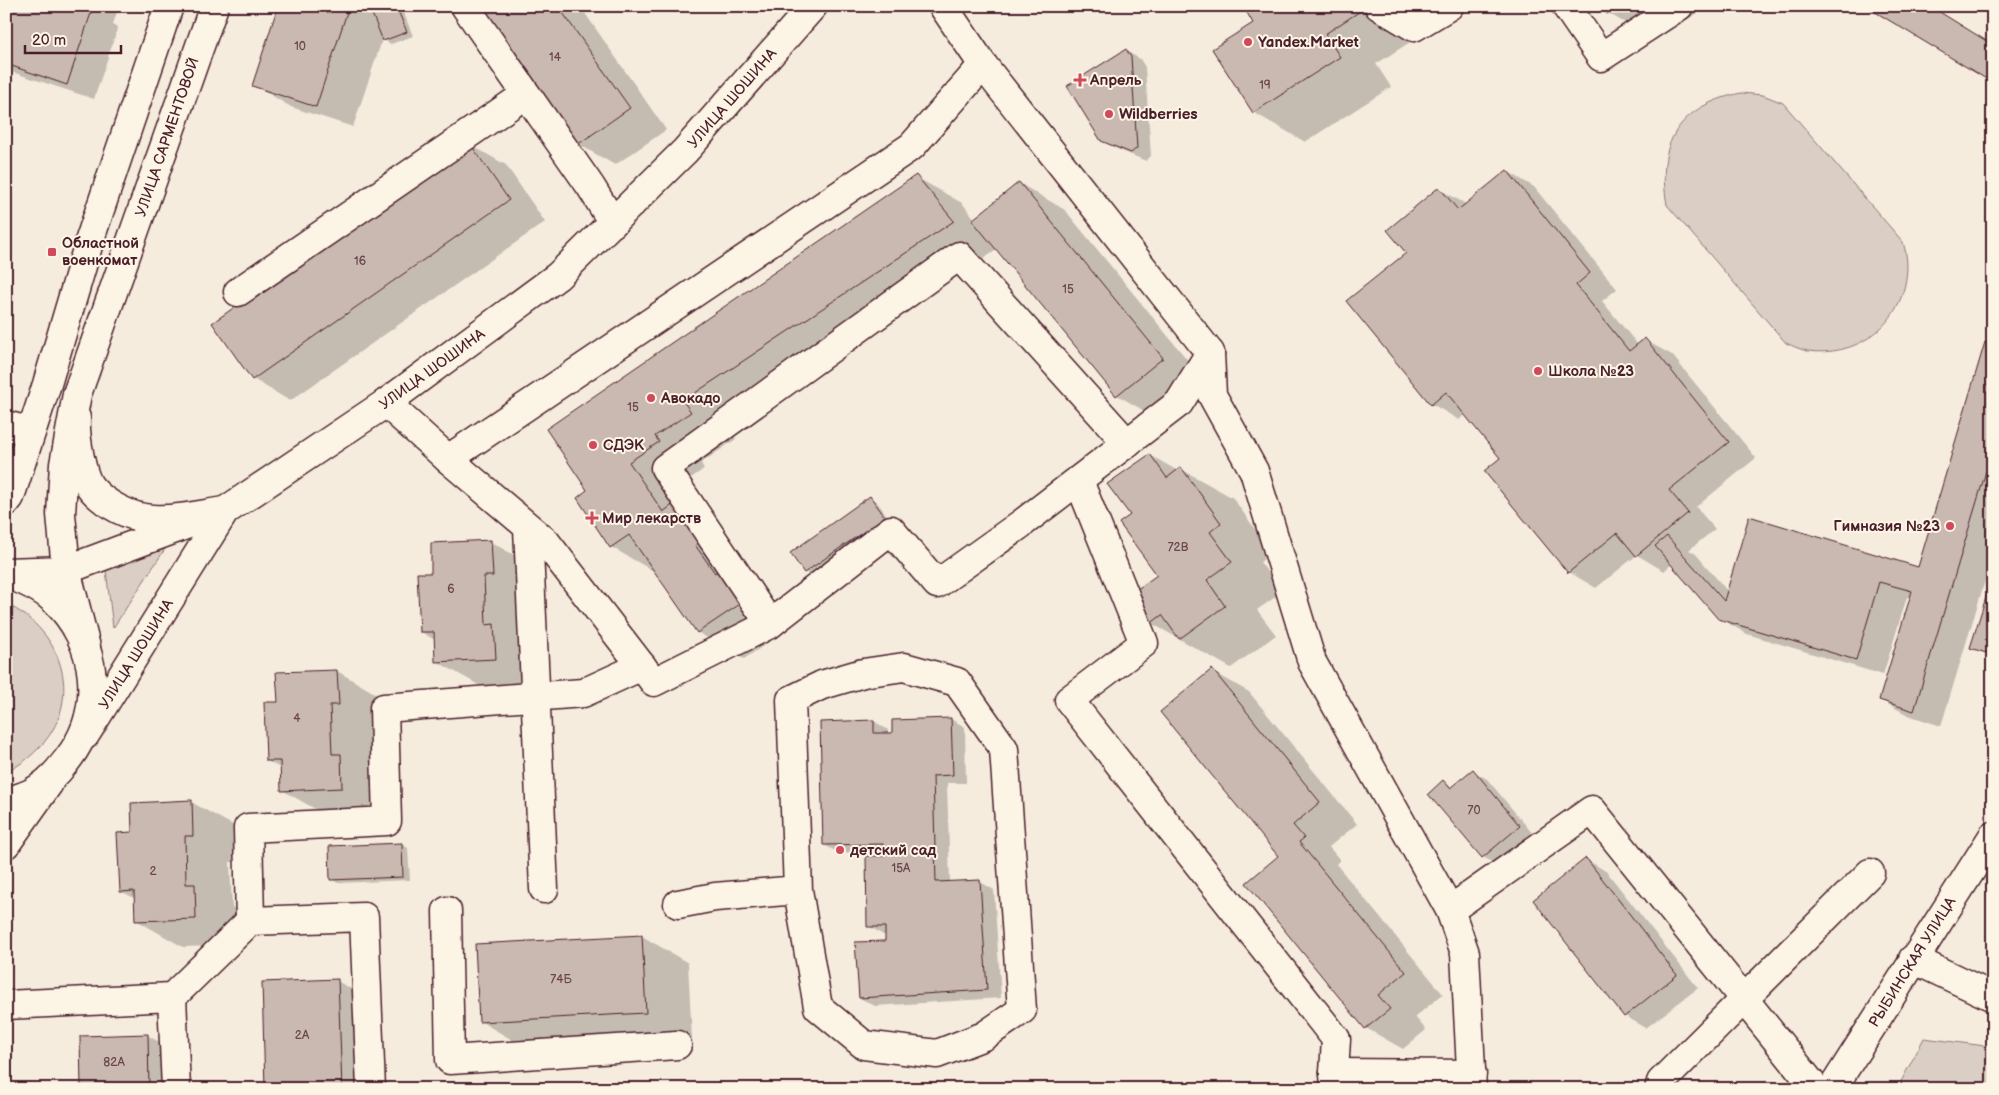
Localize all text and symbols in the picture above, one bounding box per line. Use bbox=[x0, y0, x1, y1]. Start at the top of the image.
scale bar bbox=[25, 22, 121, 54]
text: 20 m bbox=[32, 31, 66, 50]
place label: Yandex.Market bbox=[1258, 33, 1359, 52]
marker: Yandex.Market bbox=[1242, 36, 1254, 48]
house number: 10 bbox=[294, 39, 306, 54]
street label: УЛИЦА ШОШИНА bbox=[684, 44, 782, 152]
house number: 14 bbox=[549, 50, 562, 65]
street label: УЛИЦА САРМЕНТОВОЙ bbox=[131, 55, 204, 219]
place label: Апрель bbox=[1089, 71, 1142, 90]
marker: Апрель bbox=[1074, 74, 1086, 86]
house number: 19 bbox=[1259, 78, 1271, 93]
place label: Wildberries bbox=[1119, 105, 1198, 124]
marker: Wildberries bbox=[1103, 108, 1115, 120]
place label: Областной военкомат bbox=[62, 234, 139, 270]
marker: Областной военкомат bbox=[46, 246, 58, 258]
house number: 16 bbox=[354, 254, 366, 269]
house number: 15 bbox=[1062, 282, 1074, 297]
street label: УЛИЦА ШОШИНА bbox=[376, 324, 490, 414]
place label: Школа №23 bbox=[1548, 362, 1634, 381]
marker: Школа №23 bbox=[1532, 365, 1544, 377]
place label: Авокадо bbox=[660, 389, 720, 408]
marker: Авокадо bbox=[645, 392, 657, 404]
house number: 15 bbox=[627, 400, 639, 415]
place label: СДЭК bbox=[603, 436, 645, 455]
marker: СДЭК bbox=[587, 439, 599, 451]
place label: Мир лекарств bbox=[602, 509, 701, 528]
marker: Мир лекарств bbox=[586, 512, 598, 524]
place label: Гимназия №23 bbox=[1833, 517, 1940, 536]
marker: Гимназия №23 bbox=[1944, 520, 1956, 532]
house number: 72В bbox=[1168, 540, 1189, 555]
house number: 6 bbox=[447, 582, 455, 597]
street label: УЛИЦА ШОШИНА bbox=[95, 595, 178, 713]
house number: 4 bbox=[293, 711, 301, 726]
house number: 70 bbox=[1468, 803, 1480, 818]
place label: детский сад bbox=[849, 841, 936, 860]
marker: детский сад bbox=[834, 844, 846, 856]
house number: 15А bbox=[892, 861, 911, 876]
house number: 2 bbox=[149, 864, 157, 879]
street label: РЫБИНСКАЯ УЛИЦА bbox=[1865, 893, 1961, 1031]
house number: 74Б bbox=[550, 972, 572, 987]
house number: 2А bbox=[295, 1028, 310, 1043]
house number: 82А bbox=[103, 1055, 125, 1070]

